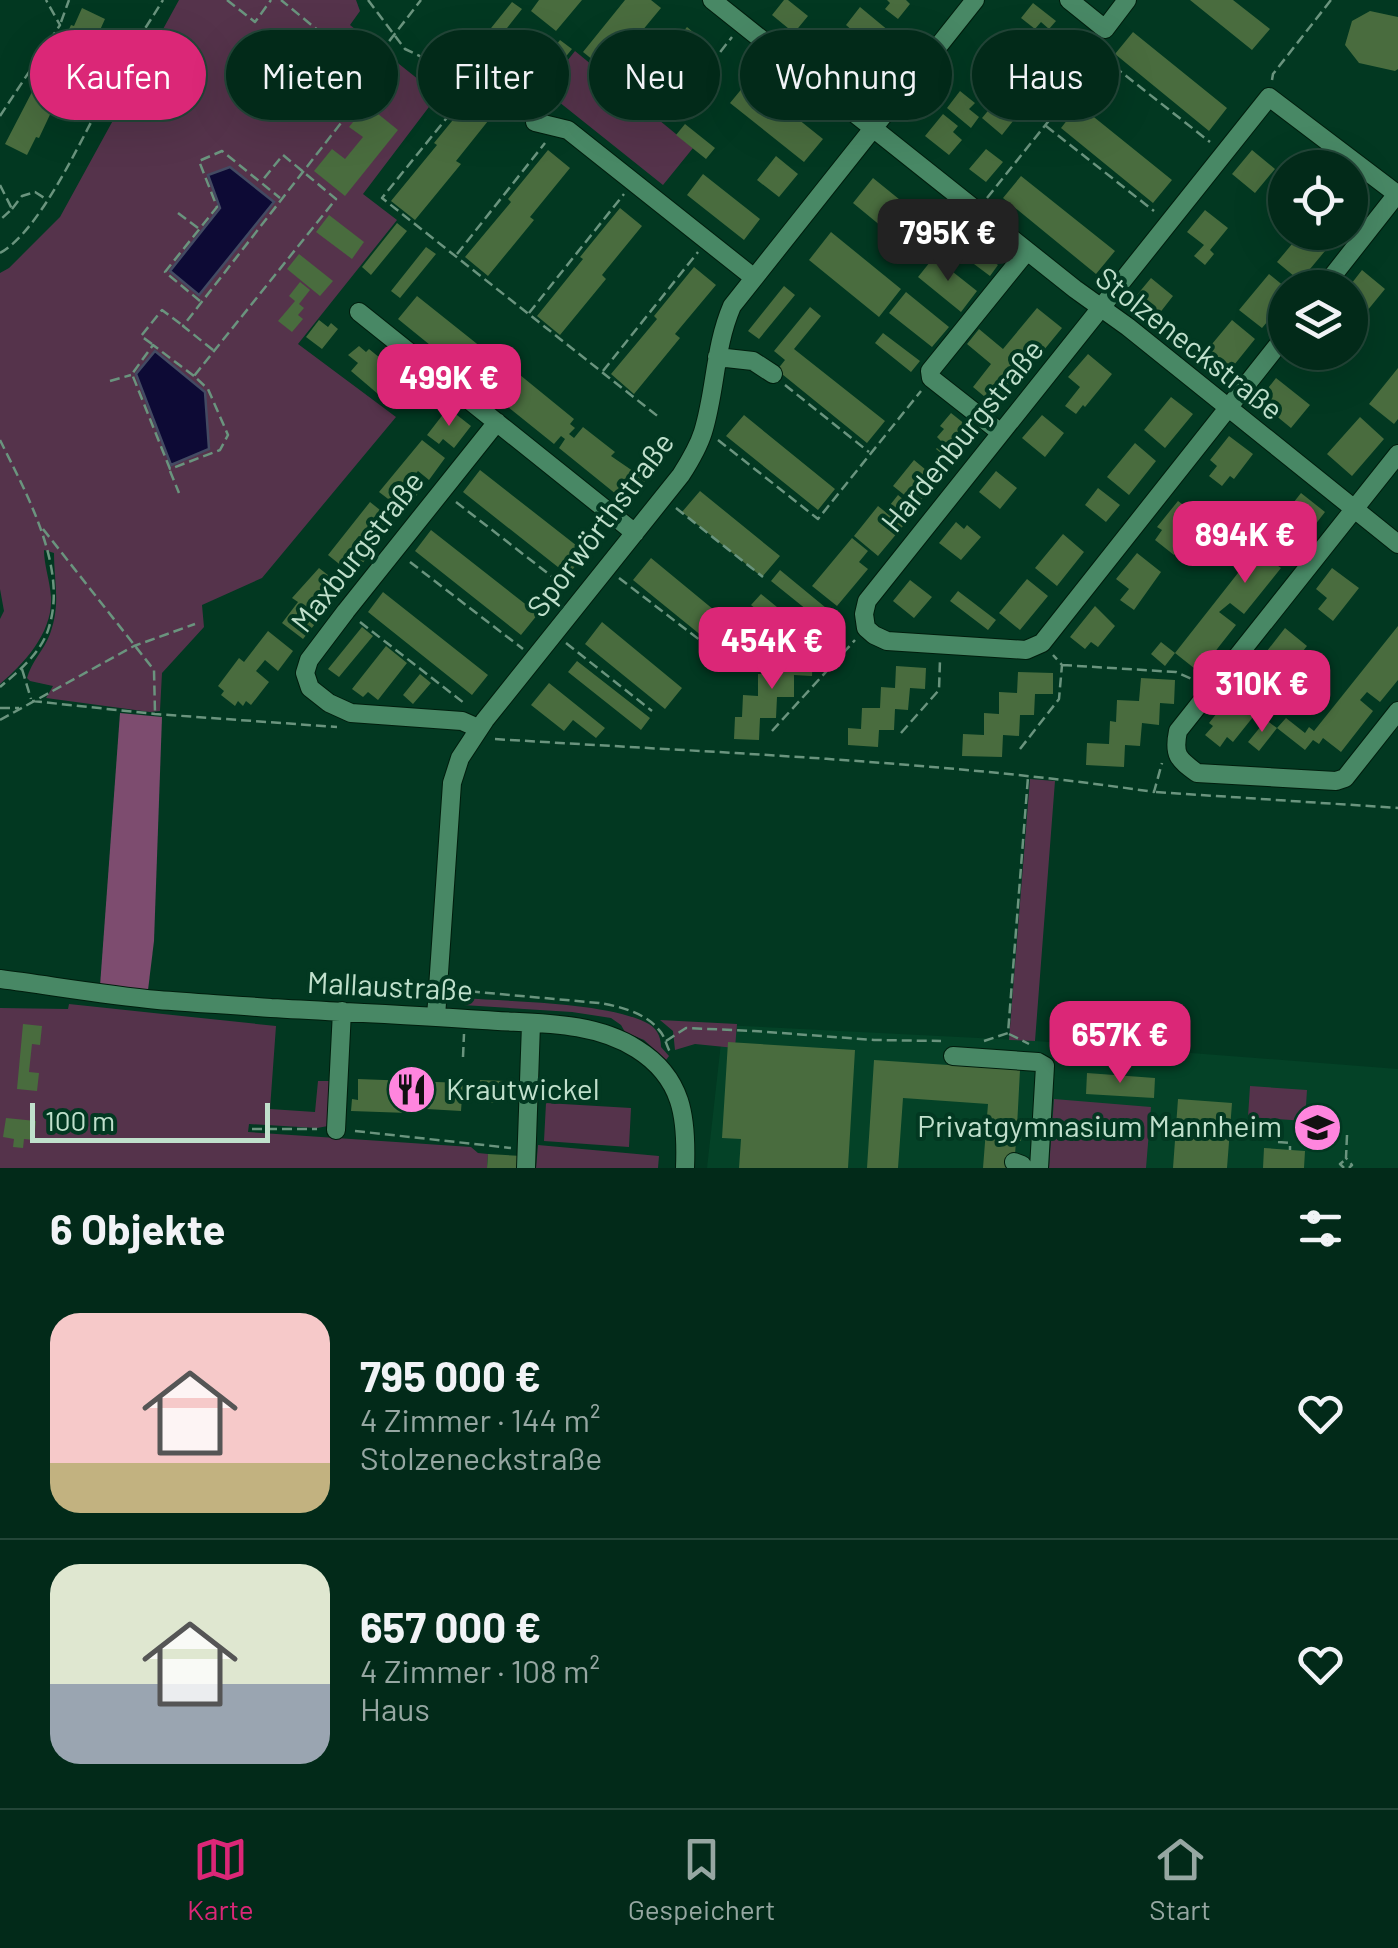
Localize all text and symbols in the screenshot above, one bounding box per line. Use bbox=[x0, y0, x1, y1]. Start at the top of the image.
chip: Kaufen bbox=[30, 30, 206, 120]
chip: Mieten bbox=[226, 30, 398, 120]
chip: Filter bbox=[418, 30, 569, 120]
chip: Neu bbox=[589, 30, 720, 120]
chip: Wohnung bbox=[740, 30, 952, 120]
chip: Haus bbox=[972, 30, 1119, 120]
map controls bbox=[1268, 150, 1368, 370]
button: locate bbox=[1268, 150, 1368, 250]
pin: 795K € bbox=[867, 199, 1029, 284]
text: 795K € bbox=[900, 212, 996, 250]
street label: Stolzeneckstraße bbox=[1090, 258, 1291, 427]
button: layers bbox=[1268, 270, 1368, 370]
street label: Hardenburgstraße bbox=[873, 331, 1050, 538]
pin: 499K € bbox=[368, 344, 530, 429]
text: 499K € bbox=[399, 357, 499, 395]
street label: Sporwörthstraße bbox=[518, 424, 681, 623]
street label: Maxburgstraße bbox=[282, 463, 430, 638]
pin: 894K € bbox=[1164, 501, 1326, 586]
text: 894K € bbox=[1195, 514, 1295, 552]
pin: 454K € bbox=[691, 607, 853, 692]
text: 454K € bbox=[721, 620, 823, 658]
pin: 310K € bbox=[1181, 650, 1343, 735]
text: 310K € bbox=[1215, 663, 1309, 701]
street label: Mallaustraße bbox=[306, 963, 474, 1007]
pin: 657K € bbox=[1039, 1001, 1201, 1086]
text: 657K € bbox=[1071, 1014, 1169, 1052]
restaurant icon: Krautwickel bbox=[385, 1064, 437, 1116]
place label: Krautwickel bbox=[446, 1070, 600, 1106]
scale bar bbox=[30, 1098, 270, 1142]
school or university icon: Privatgymnasium Mannheim bbox=[1291, 1101, 1343, 1153]
text: 100 m bbox=[45, 1103, 115, 1137]
place label: Privatgymnasium Mannheim bbox=[917, 1107, 1282, 1143]
icon: filters bbox=[1293, 1201, 1348, 1256]
text: 6 Objekte bbox=[50, 1203, 225, 1253]
text: 795 000 € bbox=[360, 1350, 541, 1400]
icon: home bbox=[130, 1353, 250, 1473]
icon: heart bbox=[1293, 1386, 1348, 1441]
text: 4 Zimmer · 144 m² bbox=[360, 1400, 600, 1438]
text: Stolzeneckstraße bbox=[360, 1438, 602, 1476]
text: 657 000 € bbox=[360, 1601, 541, 1651]
icon: home bbox=[130, 1604, 250, 1724]
icon: heart bbox=[1293, 1637, 1348, 1692]
text: 4 Zimmer · 108 m² bbox=[360, 1651, 600, 1689]
text: Haus bbox=[360, 1689, 430, 1727]
tab: Karte bbox=[187, 1832, 254, 1926]
tab: Gespeichert bbox=[628, 1832, 775, 1926]
tab: Start bbox=[1149, 1832, 1211, 1926]

